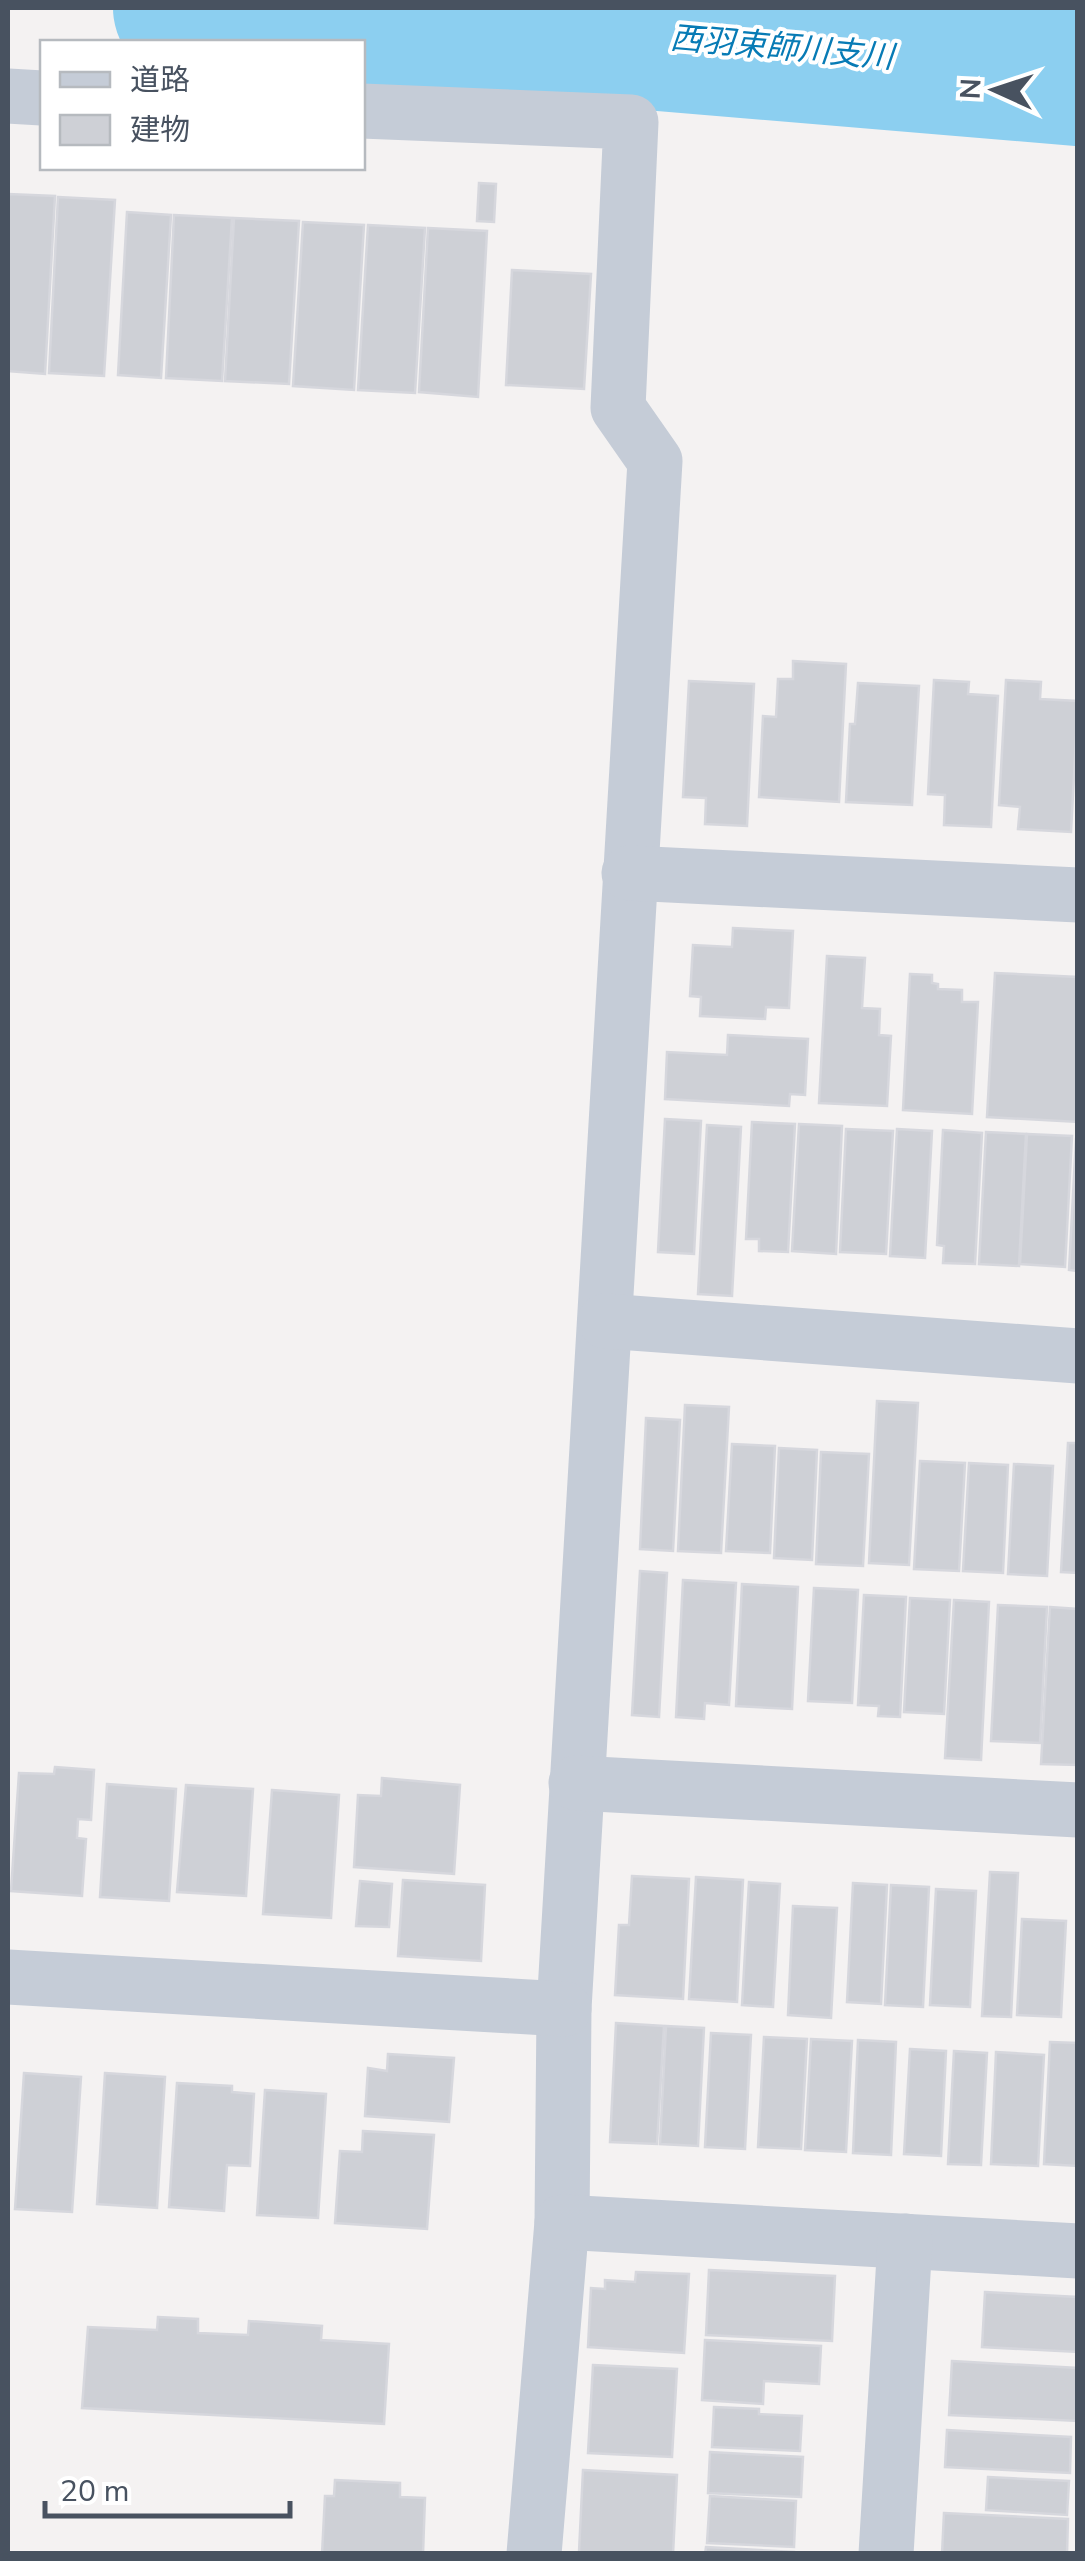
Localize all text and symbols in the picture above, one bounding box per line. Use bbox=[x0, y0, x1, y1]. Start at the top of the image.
water label: 西羽束師川支川 bbox=[669, 16, 898, 79]
legend bbox=[40, 40, 365, 170]
north arrow bbox=[945, 40, 1045, 140]
text: 道路 bbox=[130, 60, 190, 101]
text: N bbox=[952, 77, 991, 100]
text: 建物 bbox=[130, 110, 190, 151]
scale bar bbox=[45, 2456, 290, 2518]
text: 20 m bbox=[60, 2471, 129, 2512]

